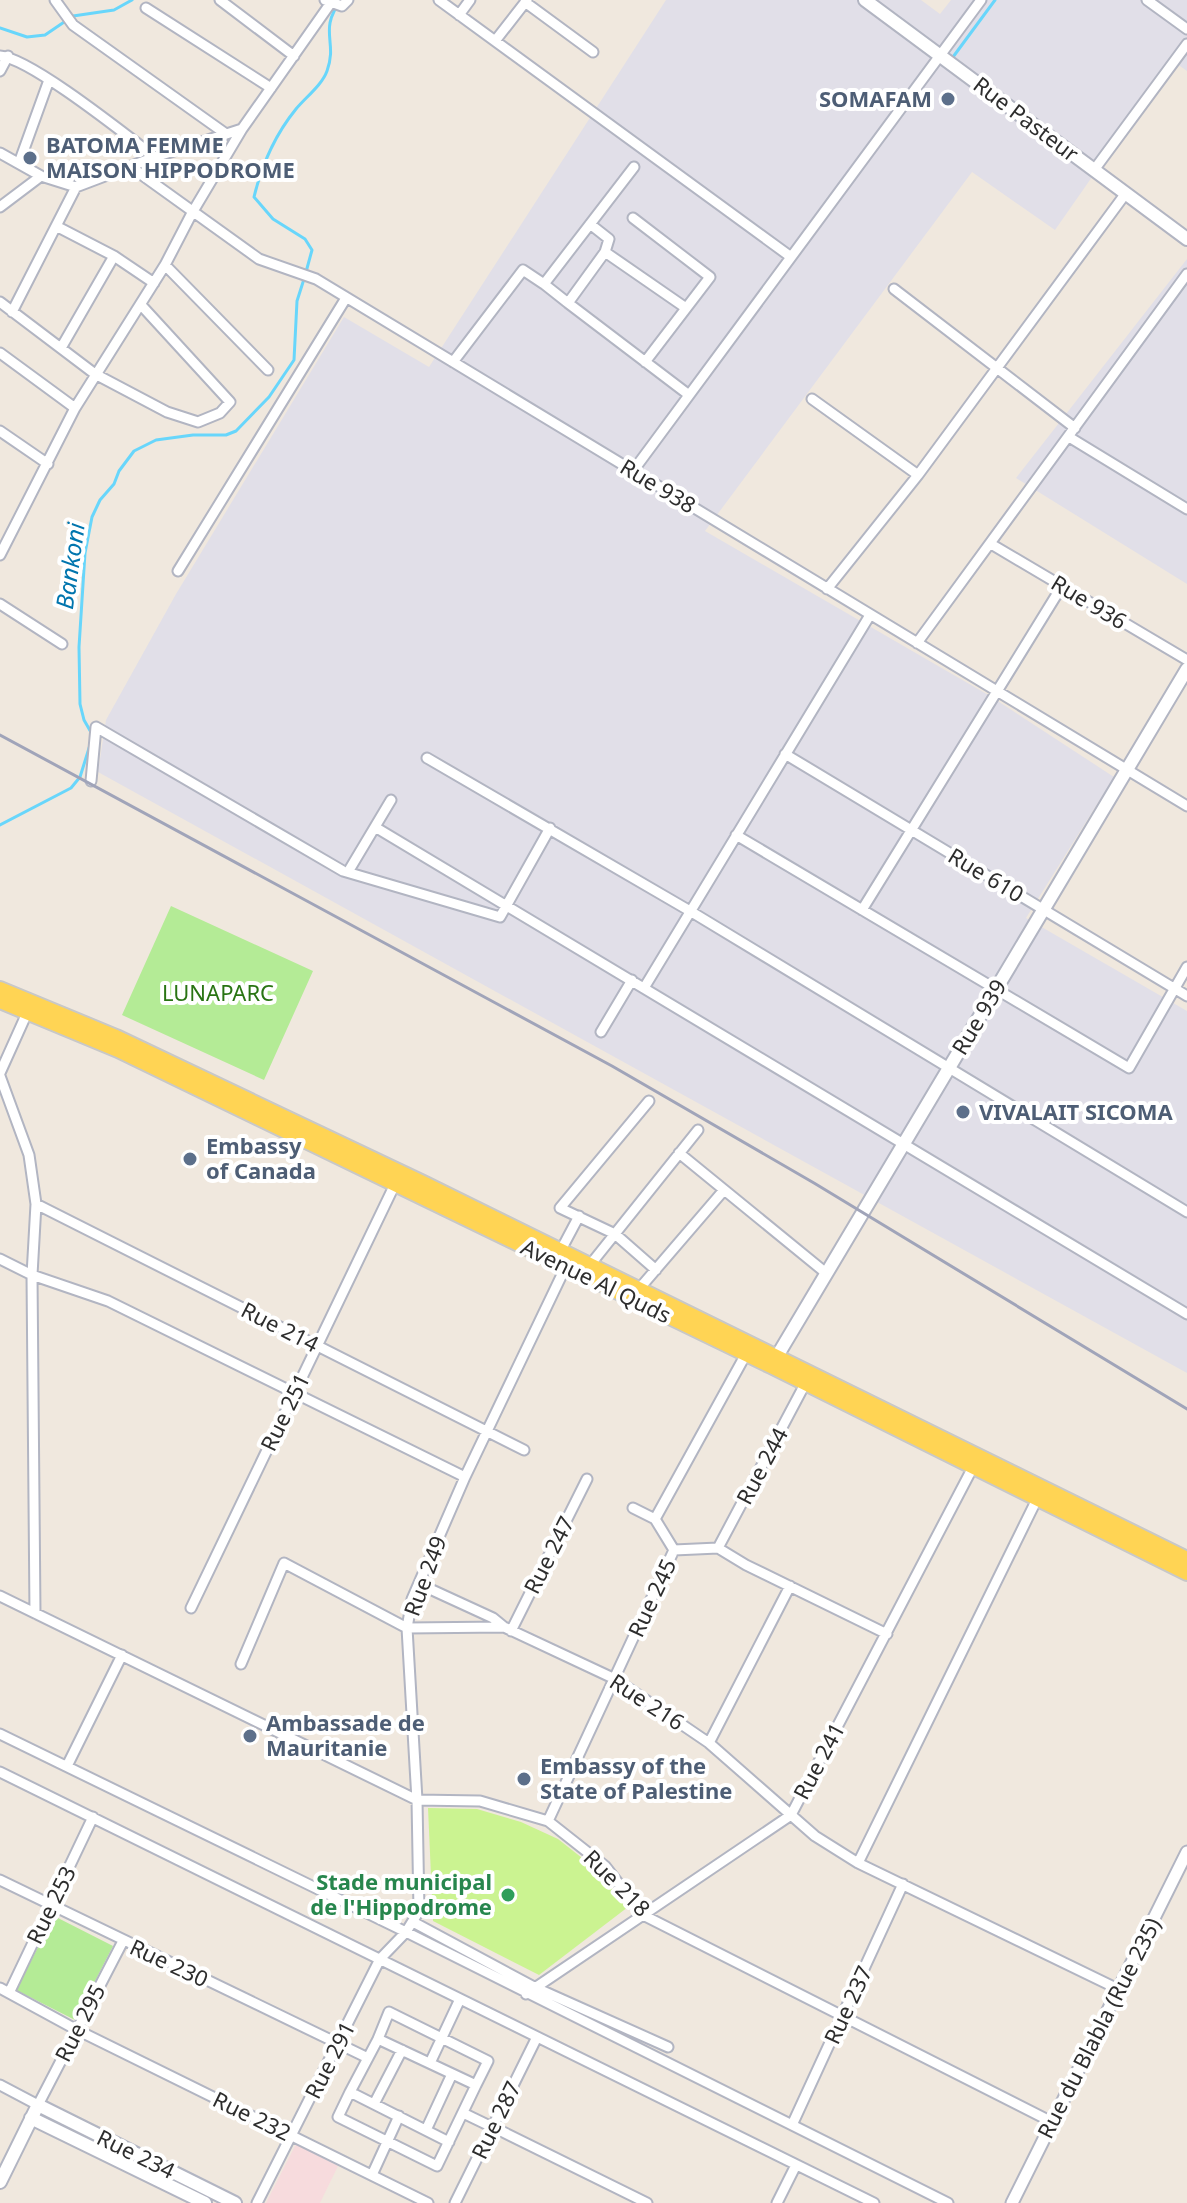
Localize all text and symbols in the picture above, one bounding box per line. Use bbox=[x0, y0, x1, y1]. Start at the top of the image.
street label: Rue Pasteur bbox=[968, 69, 1085, 168]
place label: SOMAFAM bbox=[819, 83, 932, 113]
marker: SOMAFAM bbox=[939, 90, 957, 108]
place label: BATOMA FEMME MAISON HIPPODROME bbox=[46, 129, 295, 184]
marker: BATOMA FEMME MAISON HIPPODROME bbox=[21, 149, 39, 167]
street label: Rue 938 bbox=[615, 451, 702, 519]
water label: Bankoni bbox=[47, 520, 92, 611]
street label: Rue 936 bbox=[1046, 567, 1133, 635]
street label: Rue 610 bbox=[943, 840, 1030, 908]
street label: Rue 939 bbox=[944, 973, 1012, 1060]
park label: LUNAPARC bbox=[162, 977, 274, 1007]
place label: VIVALAIT SICOMA bbox=[979, 1096, 1174, 1126]
marker: VIVALAIT SICOMA bbox=[954, 1103, 972, 1121]
place label: Embassy of Canada bbox=[206, 1130, 316, 1185]
marker: Embassy of Canada bbox=[181, 1150, 199, 1168]
street label: Avenue Al Quds bbox=[516, 1231, 676, 1329]
street label: Rue 214 bbox=[237, 1294, 325, 1359]
street label: Rue 251 bbox=[252, 1368, 316, 1456]
street label: Rue 244 bbox=[728, 1421, 794, 1509]
street label: Rue 247 bbox=[516, 1511, 580, 1598]
street label: Rue 249 bbox=[396, 1531, 452, 1620]
street label: Rue 245 bbox=[620, 1554, 682, 1642]
street label: Rue 216 bbox=[604, 1666, 691, 1736]
place label: Ambassade de Mauritanie bbox=[266, 1707, 425, 1762]
street label: Rue 241 bbox=[785, 1717, 851, 1804]
marker: Ambassade de Mauritanie bbox=[241, 1727, 259, 1745]
place label: Embassy of the State of Palestine bbox=[540, 1750, 732, 1805]
marker: Embassy of the State of Palestine bbox=[515, 1770, 533, 1788]
street label: Rue 218 bbox=[578, 1842, 658, 1922]
street label: Rue 253 bbox=[18, 1861, 82, 1949]
place label: Stade municipal de l'Hippodrome bbox=[310, 1866, 492, 1921]
marker: Stade municipal de l'Hippodrome bbox=[499, 1886, 517, 1904]
street label: Rue du Blabla (Rue 235) bbox=[1029, 1912, 1167, 2143]
street label: Rue 230 bbox=[125, 1931, 213, 1993]
street label: Rue 237 bbox=[816, 1961, 878, 2049]
street label: Rue 295 bbox=[47, 1979, 111, 2066]
street label: Rue 291 bbox=[297, 2016, 361, 2103]
street label: Rue 287 bbox=[463, 2076, 527, 2164]
street label: Rue 232 bbox=[208, 2083, 296, 2147]
street label: Rue 234 bbox=[92, 2121, 181, 2185]

